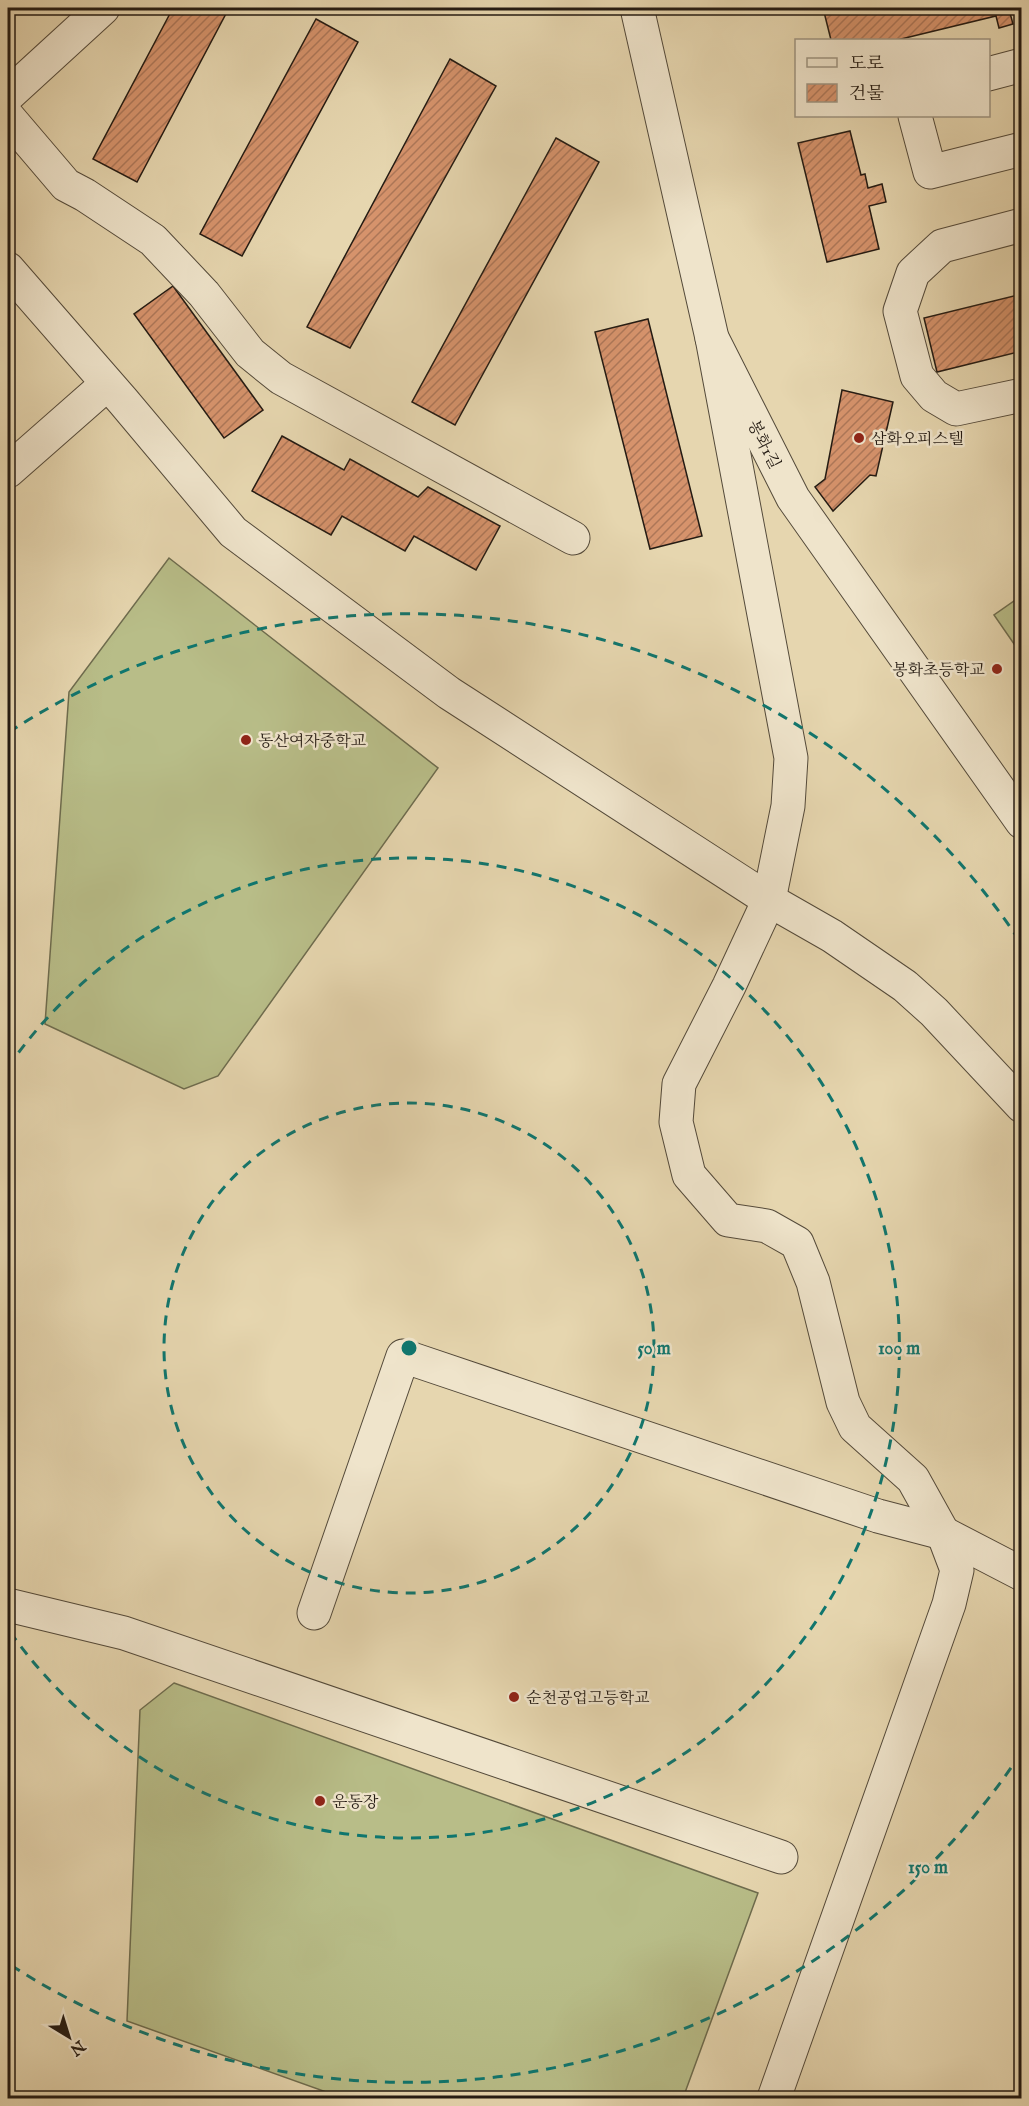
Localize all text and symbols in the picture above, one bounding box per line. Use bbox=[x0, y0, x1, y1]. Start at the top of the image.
legend bbox=[795, 39, 990, 117]
text: 도로 bbox=[849, 53, 884, 76]
text: 건물 bbox=[849, 83, 884, 106]
street label: 봉화1길 bbox=[742, 417, 784, 473]
place label: 삼화오피스텔 bbox=[871, 430, 964, 450]
marker: 삼화오피스텔 bbox=[852, 431, 866, 445]
place label: 봉화초등학교 bbox=[892, 661, 985, 681]
marker: 봉화초등학교 bbox=[990, 662, 1004, 676]
place label: 동산여자중학교 bbox=[258, 732, 366, 752]
marker: 동산여자중학교 bbox=[239, 733, 253, 747]
centre of rings bbox=[399, 1338, 419, 1358]
text: 50 m bbox=[637, 1338, 671, 1361]
text: 100 m bbox=[878, 1338, 920, 1361]
place label: 순천공업고등학교 bbox=[526, 1689, 650, 1709]
marker: 순천공업고등학교 bbox=[507, 1690, 521, 1704]
place label: 운동장 bbox=[332, 1793, 379, 1813]
marker: 운동장 bbox=[313, 1794, 327, 1808]
text: 150 m bbox=[908, 1857, 948, 1880]
north arrow bbox=[39, 2007, 99, 2067]
text: N bbox=[65, 2034, 89, 2059]

